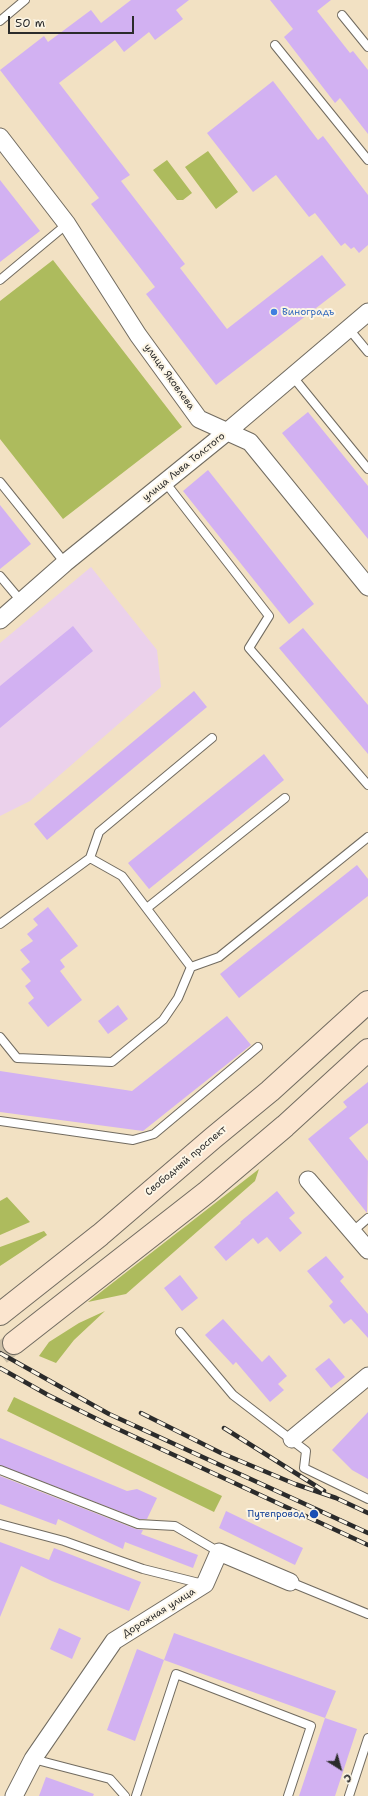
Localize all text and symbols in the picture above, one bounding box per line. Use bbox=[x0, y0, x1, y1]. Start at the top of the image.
scale bar bbox=[10, 8, 136, 34]
text: 50 m bbox=[15, 15, 45, 31]
place label: Виноградъ bbox=[282, 306, 334, 318]
marker: Виноградъ bbox=[269, 307, 279, 317]
street label: улица Яковлева bbox=[141, 342, 197, 412]
street label: улица Льва Толстого bbox=[140, 430, 228, 504]
street label: Свободный проспект bbox=[143, 1123, 229, 1199]
place label: Путепровод bbox=[248, 1508, 305, 1520]
marker: Путепровод bbox=[308, 1508, 320, 1520]
street label: Дорожная улица bbox=[120, 1586, 198, 1640]
north arrow bbox=[320, 1748, 360, 1788]
text: С bbox=[340, 1770, 355, 1786]

